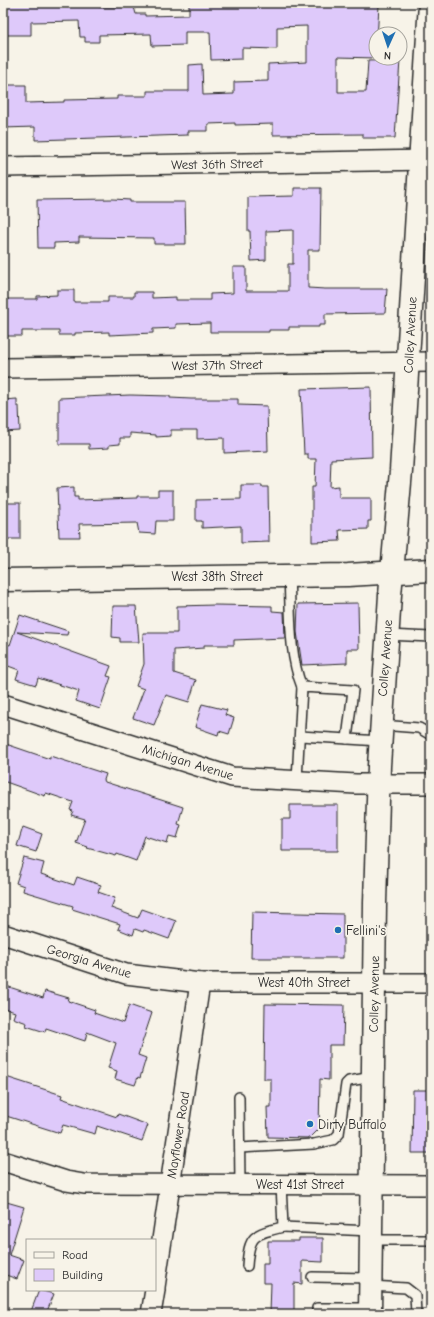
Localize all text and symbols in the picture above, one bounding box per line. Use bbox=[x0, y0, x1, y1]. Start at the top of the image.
north arrow bbox=[368, 26, 408, 66]
text: N bbox=[384, 49, 391, 62]
street label: West 36th Street bbox=[171, 156, 264, 172]
street label: Colley Avenue bbox=[401, 296, 420, 374]
street label: West 37th Street bbox=[172, 357, 264, 373]
street label: West 38th Street bbox=[171, 569, 264, 584]
street label: Colley Avenue bbox=[375, 619, 395, 697]
street label: Michigan Avenue bbox=[141, 741, 236, 783]
place label: Fellini's bbox=[346, 923, 386, 938]
marker: Fellini's bbox=[333, 925, 343, 935]
street label: Georgia Avenue bbox=[45, 941, 134, 981]
street label: Colley Avenue bbox=[366, 955, 382, 1033]
street label: West 40th Street bbox=[258, 975, 351, 990]
street label: Mayflower Road bbox=[164, 1090, 192, 1180]
place label: Dirty Buffalo bbox=[318, 1117, 386, 1132]
marker: Dirty Buffalo bbox=[305, 1119, 315, 1129]
street label: West 41st Street bbox=[256, 1177, 345, 1192]
legend bbox=[26, 1239, 156, 1291]
text: Road bbox=[62, 1248, 88, 1262]
text: Building bbox=[62, 1268, 103, 1282]

